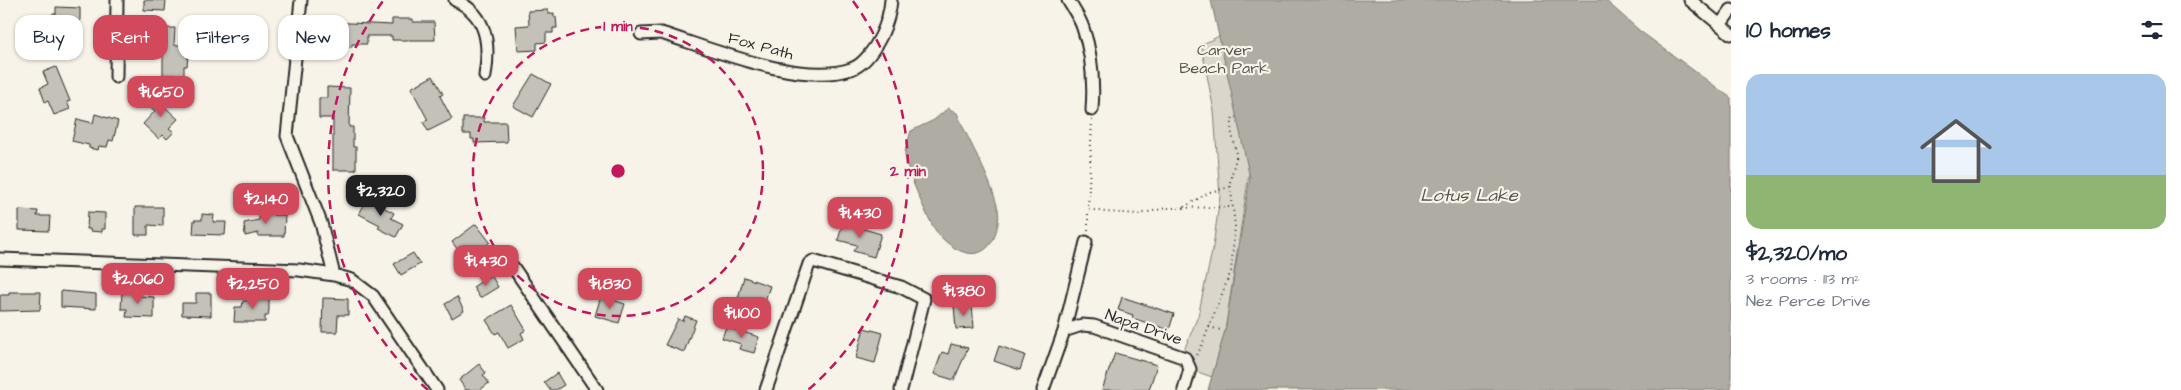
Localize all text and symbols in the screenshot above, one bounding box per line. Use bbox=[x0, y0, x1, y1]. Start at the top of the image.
chip: Buy bbox=[15, 15, 83, 60]
chip: Rent bbox=[93, 15, 168, 60]
chip: Filters bbox=[178, 15, 268, 60]
chip: New bbox=[278, 15, 349, 60]
text: 1 min bbox=[603, 16, 633, 37]
text: 10 homes bbox=[1746, 16, 1831, 45]
icon: filters bbox=[2138, 16, 2166, 44]
street label: Fox Path bbox=[726, 27, 796, 65]
park label: Carver Beach Park bbox=[1179, 39, 1269, 79]
pin: $1,650 bbox=[120, 76, 202, 118]
text: $1,650 bbox=[138, 81, 184, 103]
icon: home bbox=[1911, 106, 2001, 196]
text: 2 min bbox=[889, 161, 927, 182]
centre of rings bbox=[609, 162, 627, 180]
pin: $2,320 bbox=[340, 174, 422, 217]
text: $2,320 bbox=[357, 180, 405, 202]
pin: $2,140 bbox=[225, 182, 307, 225]
water label: Lotus Lake bbox=[1420, 183, 1519, 208]
text: $2,140 bbox=[244, 188, 288, 210]
pin: $1,430 bbox=[819, 196, 901, 239]
text: $1,430 bbox=[839, 202, 881, 224]
text: $2,320/mo bbox=[1746, 239, 1847, 268]
pin: $1,430 bbox=[445, 244, 527, 287]
text: $1,430 bbox=[465, 250, 507, 272]
pin: $2,060 bbox=[97, 262, 179, 305]
text: $2,060 bbox=[112, 268, 164, 290]
pin: $2,250 bbox=[212, 268, 294, 310]
pin: $1,830 bbox=[569, 268, 651, 310]
text: 3 rooms · 113 m² bbox=[1746, 268, 1860, 290]
text: $2,250 bbox=[227, 273, 279, 295]
text: $1,830 bbox=[589, 273, 631, 295]
pin: $1,380 bbox=[923, 274, 1005, 317]
text: $1,380 bbox=[943, 280, 985, 302]
text: Nez Perce Drive bbox=[1746, 290, 1870, 312]
pin: $1,100 bbox=[701, 296, 783, 339]
text: $1,100 bbox=[724, 302, 760, 324]
street label: Napa Drive bbox=[1102, 303, 1185, 351]

